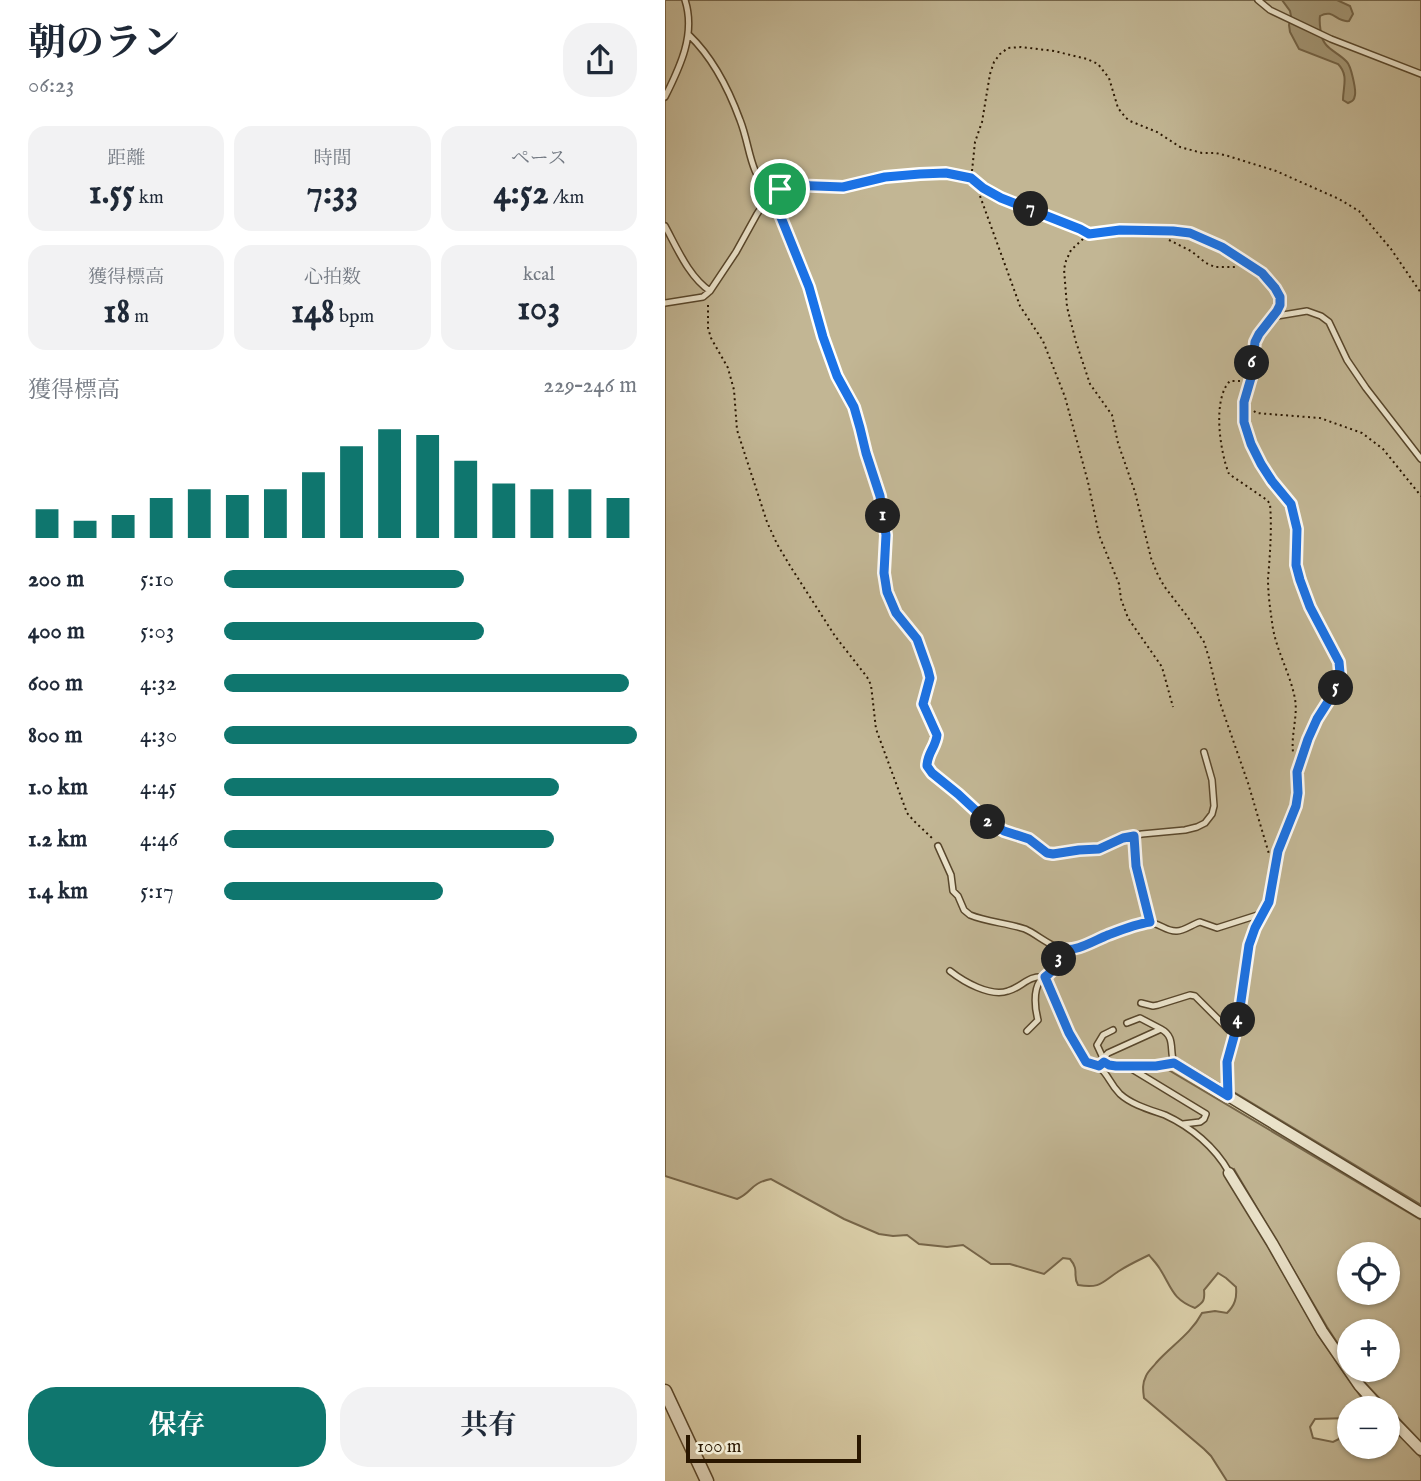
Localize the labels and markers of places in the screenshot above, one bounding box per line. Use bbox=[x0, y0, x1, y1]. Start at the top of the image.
pin bbox=[750, 159, 810, 219]
pin: 7 bbox=[1013, 192, 1049, 227]
pin: 6 bbox=[1235, 346, 1269, 380]
pin: 1 bbox=[865, 498, 900, 534]
pin: 5 bbox=[1319, 670, 1353, 706]
pin: 2 bbox=[971, 804, 1005, 840]
pin: 3 bbox=[1041, 942, 1077, 976]
pin: 4 bbox=[1221, 1002, 1255, 1038]

